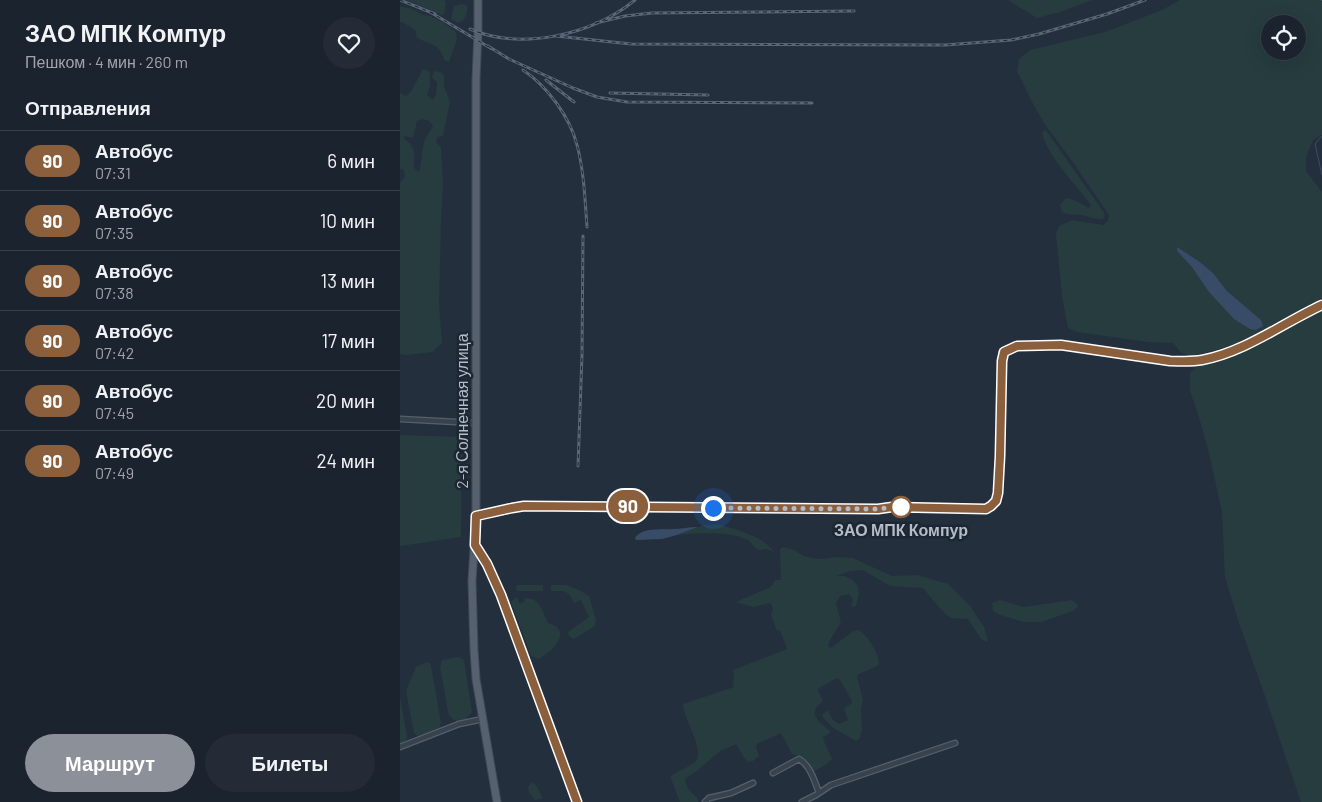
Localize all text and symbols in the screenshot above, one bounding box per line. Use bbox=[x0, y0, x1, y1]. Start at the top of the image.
map controls bbox=[1261, 15, 1306, 60]
button: locate bbox=[1261, 15, 1306, 60]
button: heart bbox=[323, 17, 375, 69]
text: ЗАО МПК Компур bbox=[25, 18, 226, 47]
text: Пешком · 4 мин · 260 m bbox=[25, 52, 188, 71]
text: Отправления bbox=[25, 96, 151, 119]
text: Автобус bbox=[95, 139, 173, 162]
text: 6 мин bbox=[327, 149, 375, 172]
text: 90 bbox=[43, 150, 62, 172]
text: 07:31 bbox=[95, 163, 131, 182]
text: Автобус bbox=[95, 199, 173, 222]
text: 10 мин bbox=[320, 209, 375, 232]
text: 90 bbox=[43, 210, 62, 232]
text: 07:35 bbox=[95, 223, 134, 242]
text: Автобус bbox=[95, 259, 173, 282]
text: 13 мин bbox=[321, 269, 375, 292]
text: 90 bbox=[43, 270, 62, 292]
text: 07:38 bbox=[95, 283, 134, 302]
text: Автобус bbox=[95, 319, 173, 342]
text: 17 мин bbox=[321, 329, 375, 352]
text: 90 bbox=[43, 330, 62, 352]
street label: 2-я Солнечная улица bbox=[452, 333, 471, 489]
text: 07:42 bbox=[95, 343, 134, 362]
text: Автобус bbox=[95, 379, 173, 402]
text: 20 мин bbox=[316, 389, 375, 412]
text: 90 bbox=[43, 390, 62, 412]
text: 07:45 bbox=[95, 403, 134, 422]
text: Автобус bbox=[95, 439, 173, 462]
text: 24 мин bbox=[316, 449, 375, 472]
text: 90 bbox=[43, 450, 62, 472]
text: 07:49 bbox=[95, 463, 134, 482]
line badge: 90 bbox=[606, 490, 650, 522]
text: 90 bbox=[618, 495, 638, 517]
your location bbox=[701, 496, 726, 521]
marker: ЗАО МПК Компур bbox=[890, 496, 912, 518]
place label: ЗАО МПК Компур bbox=[834, 520, 968, 539]
button: Маршрут bbox=[25, 734, 195, 792]
button: Билеты bbox=[205, 734, 375, 792]

